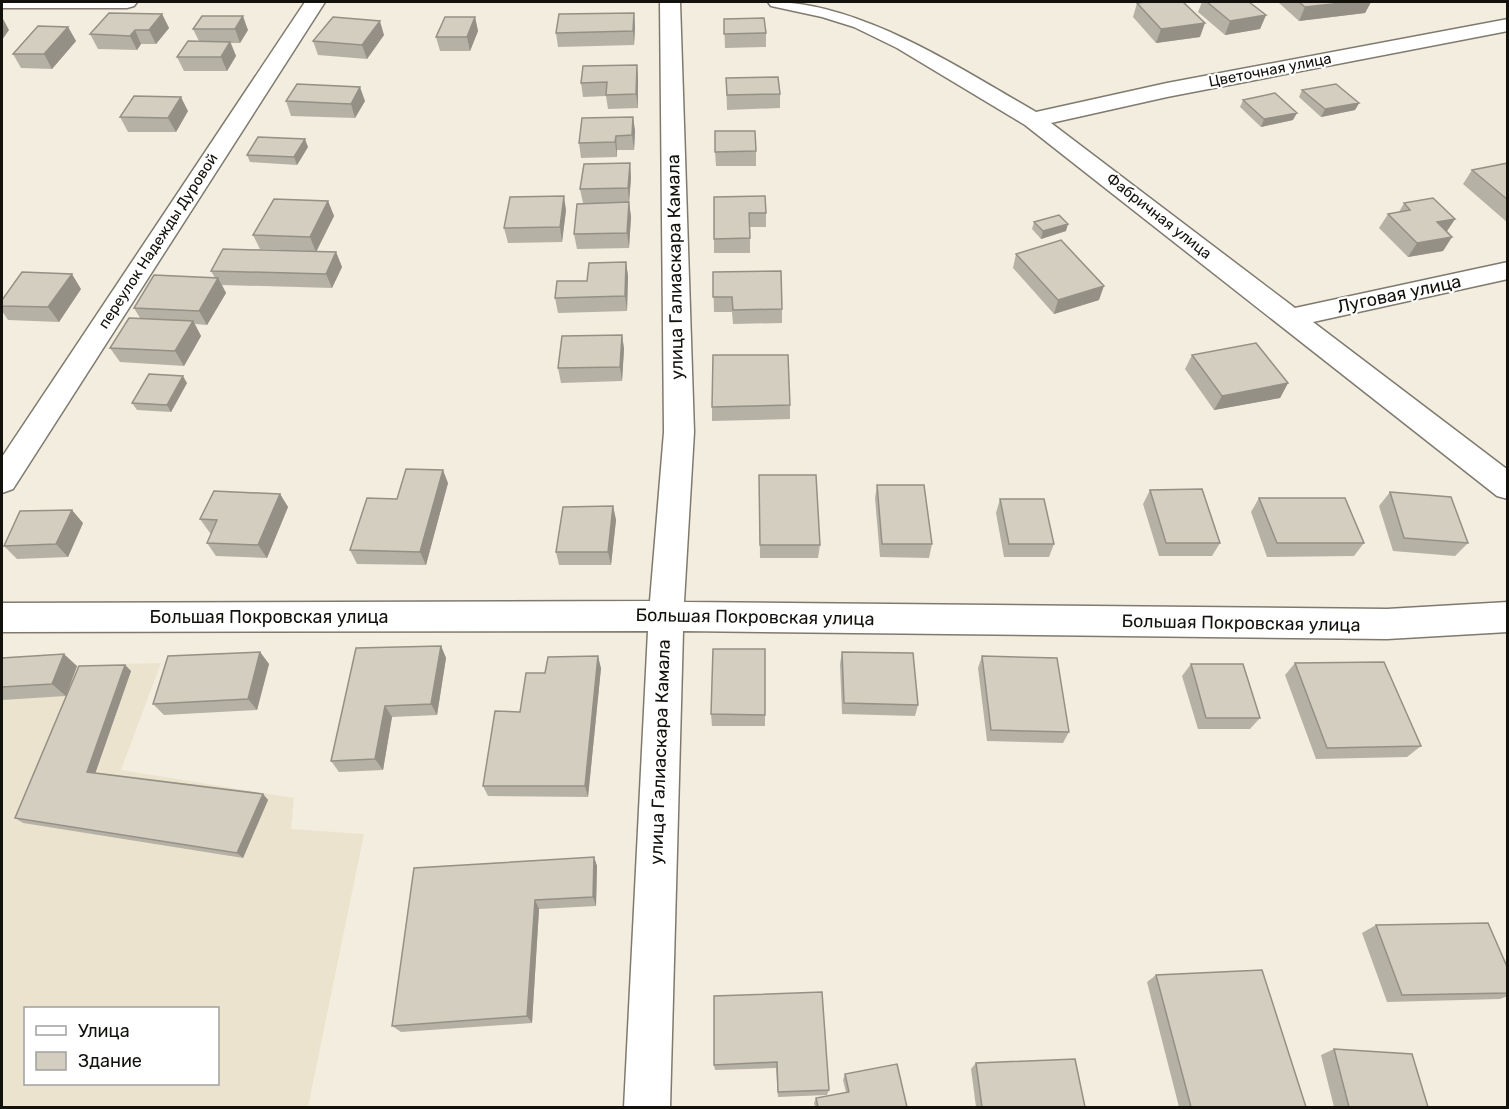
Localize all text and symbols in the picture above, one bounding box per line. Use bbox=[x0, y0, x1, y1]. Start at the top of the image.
street label: Цветочная улица bbox=[1207, 49, 1333, 91]
street label: переулок Надежды Дуровой bbox=[95, 150, 221, 332]
street label: улица Галиаскара Камала bbox=[662, 154, 688, 380]
street label: Фабричная улица bbox=[1103, 169, 1215, 263]
street label: Луговая улица bbox=[1335, 270, 1463, 318]
street label: Большая Покровская улица bbox=[635, 604, 875, 630]
street label: Большая Покровская улица bbox=[150, 606, 388, 628]
street label: Большая Покровская улица bbox=[1121, 610, 1361, 636]
street label: улица Галиаскара Камала bbox=[645, 639, 675, 865]
legend bbox=[24, 1007, 219, 1085]
text: Улица bbox=[78, 1020, 130, 1042]
text: Здание bbox=[78, 1050, 142, 1072]

